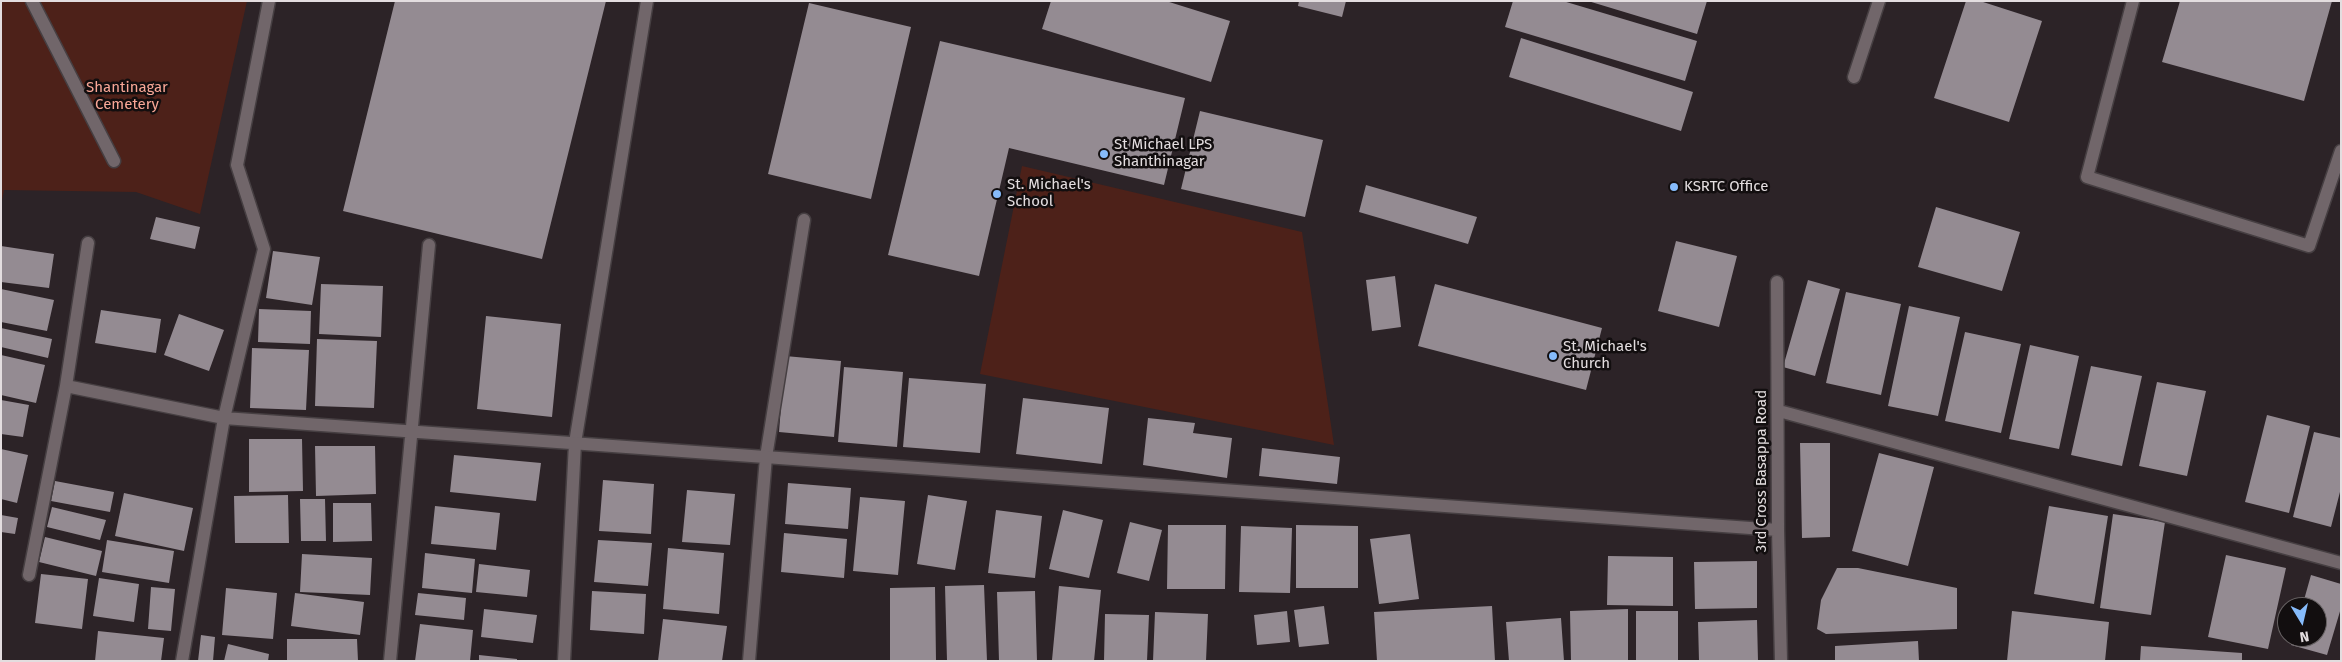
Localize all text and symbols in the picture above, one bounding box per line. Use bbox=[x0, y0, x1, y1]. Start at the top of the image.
park label: Shantinagar Cemetery bbox=[86, 79, 168, 114]
place label: St Michael LPS Shanthinagar bbox=[1114, 136, 1212, 171]
marker: St Michael LPS Shanthinagar bbox=[1098, 148, 1110, 160]
place label: St. Michael's School bbox=[1007, 176, 1091, 211]
place label: KSRTC Office bbox=[1684, 178, 1768, 196]
marker: KSRTC Office bbox=[1668, 181, 1680, 193]
marker: St. Michael's School bbox=[991, 188, 1003, 200]
place label: St. Michael's Church bbox=[1563, 338, 1647, 373]
marker: St. Michael's Church bbox=[1547, 350, 1559, 362]
street label: 3rd Cross Basappa Road bbox=[1753, 390, 1771, 552]
north arrow bbox=[2277, 597, 2327, 647]
text: N bbox=[2298, 627, 2310, 645]

